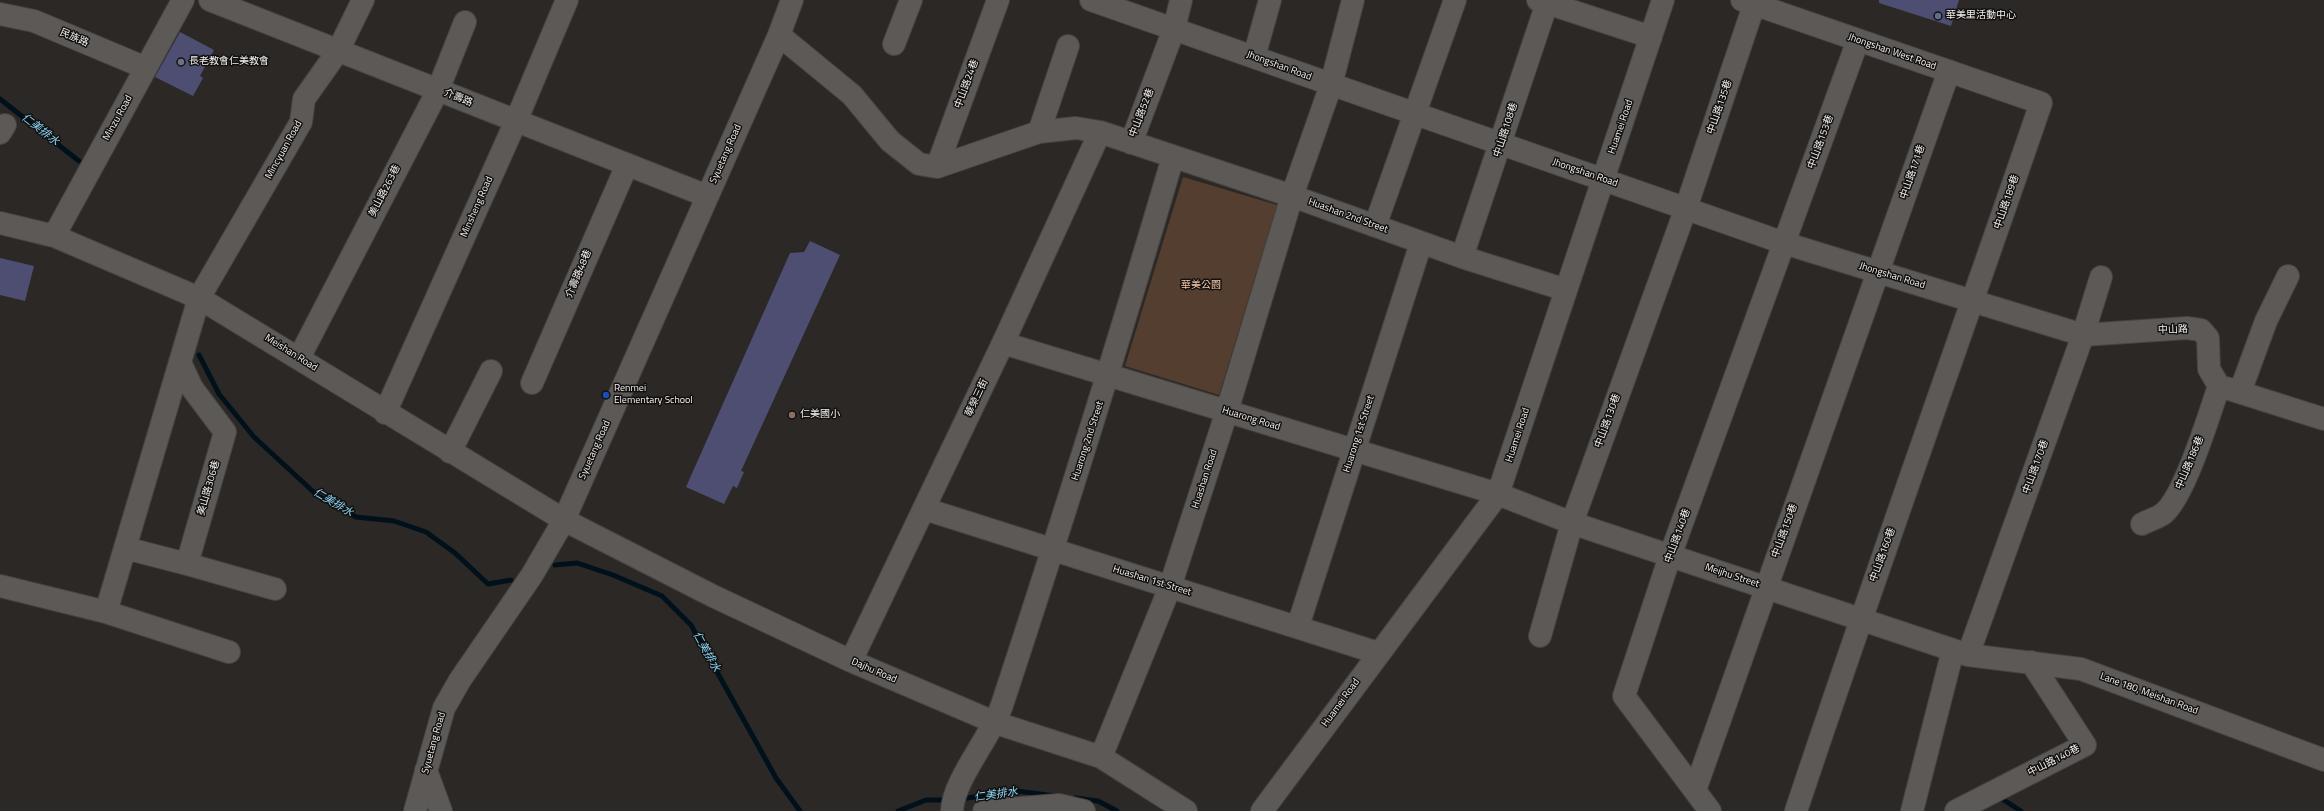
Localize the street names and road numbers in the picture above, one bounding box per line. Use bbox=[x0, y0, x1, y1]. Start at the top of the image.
street label: 民族路 bbox=[58, 27, 90, 49]
street label: Jhongshan West Road bbox=[1846, 31, 1938, 73]
street label: Jhongshan Road bbox=[1245, 49, 1313, 83]
street label: 中山路24巷 bbox=[953, 58, 981, 110]
street label: 中山路135巷 bbox=[1705, 78, 1735, 136]
street label: 介壽路 bbox=[442, 87, 474, 109]
street label: 中山路52巷 bbox=[1127, 87, 1157, 139]
street label: Minzu Road bbox=[101, 93, 135, 143]
street label: Huamei Road bbox=[1606, 98, 1636, 156]
street label: 中山路108巷 bbox=[1492, 101, 1520, 159]
street label: 中山路153巷 bbox=[1806, 113, 1836, 171]
street label: Mincyuan Road bbox=[263, 119, 305, 181]
street label: Syuetang Road bbox=[708, 123, 744, 185]
street label: 中山路171巷 bbox=[1898, 143, 1928, 201]
street label: Jhongshan Road bbox=[1551, 156, 1619, 190]
street label: 美山路263巷 bbox=[367, 163, 403, 219]
street label: 中山路189巷 bbox=[1992, 173, 2022, 231]
street label: Minsheng Road bbox=[458, 175, 496, 239]
street label: Huashan 2nd Street bbox=[1307, 196, 1389, 236]
street label: 介壽路48巷 bbox=[563, 248, 595, 300]
street label: Jhongshan Road bbox=[1858, 260, 1926, 292]
street label: 中山路 bbox=[2158, 323, 2188, 337]
street label: Meishan Road bbox=[262, 332, 320, 374]
street label: 華榮三街 bbox=[963, 377, 991, 419]
street label: 中山路130巷 bbox=[1593, 392, 1623, 450]
street label: Huarong 1st Street bbox=[1341, 394, 1377, 474]
street label: Huarong 2nd Street bbox=[1070, 400, 1106, 482]
street label: Huarong Road bbox=[1221, 404, 1281, 434]
street label: Huamei Road bbox=[1504, 406, 1532, 464]
street label: Syuetang Road bbox=[577, 419, 613, 481]
street label: 中山路186巷 bbox=[2173, 435, 2207, 491]
street label: 中山路170巷 bbox=[2021, 438, 2051, 496]
street label: Huashan Road bbox=[1190, 448, 1220, 510]
street label: 美山路306巷 bbox=[195, 459, 223, 517]
street label: 中山路150巷 bbox=[1770, 502, 1800, 560]
street label: 中山路140巷 bbox=[1663, 507, 1693, 565]
street label: 中山路160巷 bbox=[1868, 526, 1898, 584]
street label: Meijhu Street bbox=[1703, 562, 1761, 590]
street label: Huashan 1st Street bbox=[1111, 563, 1193, 599]
street label: Dajhu Road bbox=[849, 656, 899, 686]
street label: Lane 180, Meishan Road bbox=[2098, 671, 2200, 717]
street label: Huamei Road bbox=[1320, 677, 1362, 729]
street label: Syuetang Road bbox=[420, 711, 448, 775]
street label: 中山路140巷 bbox=[2026, 743, 2082, 779]

